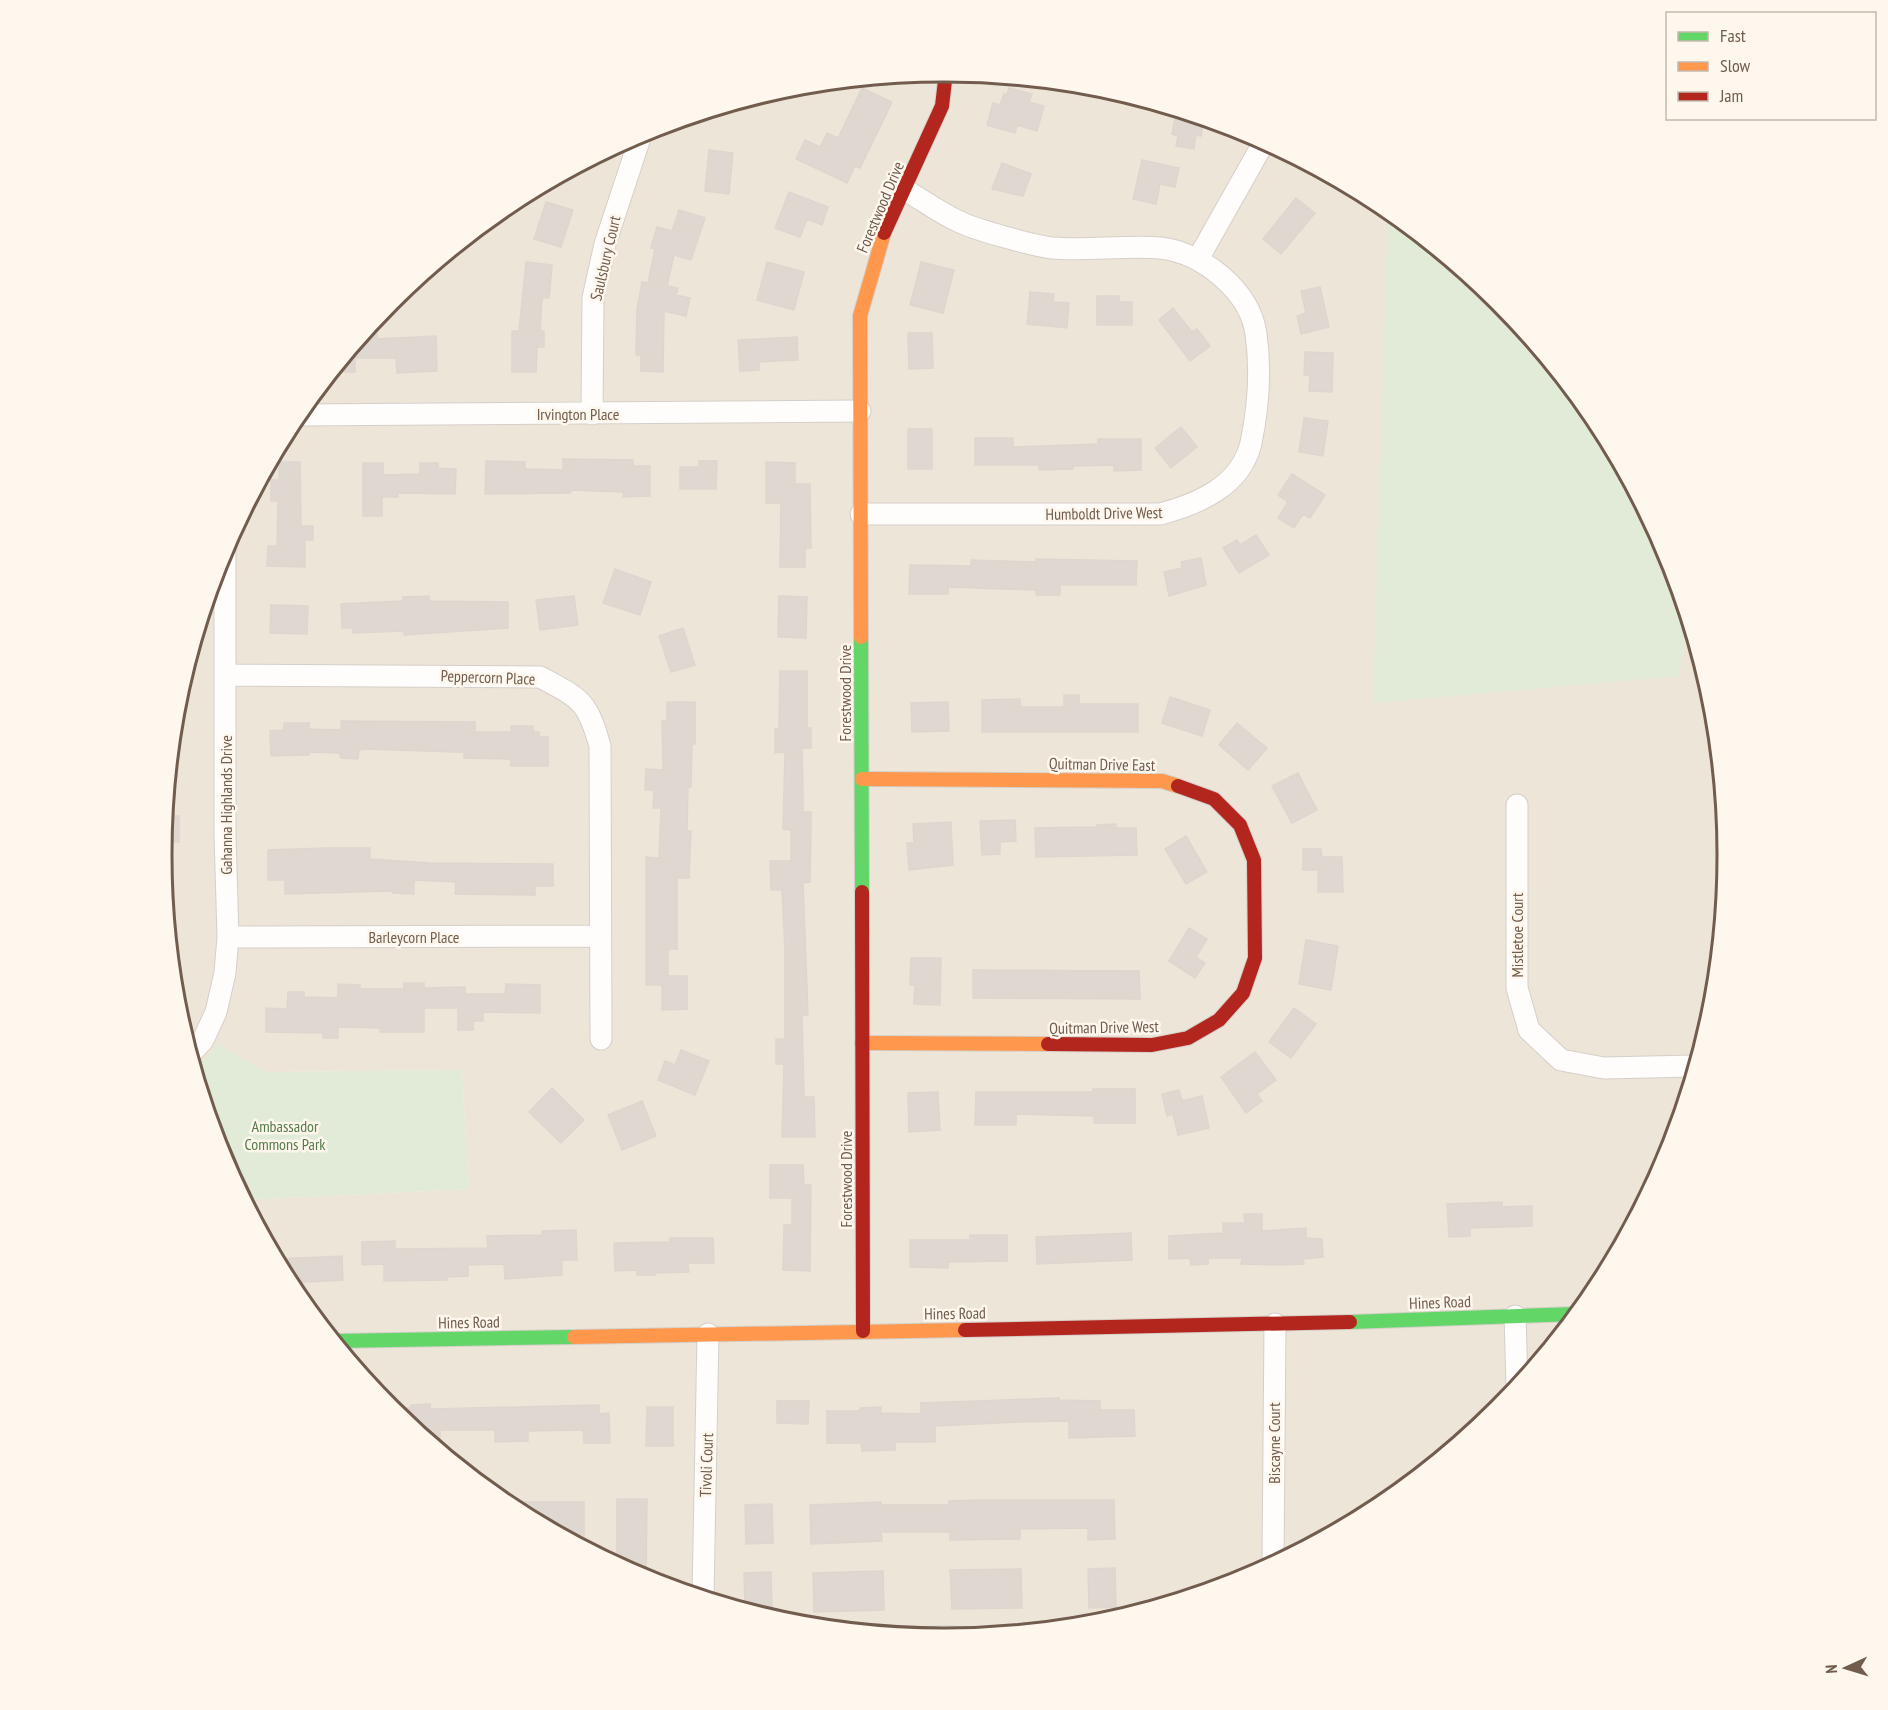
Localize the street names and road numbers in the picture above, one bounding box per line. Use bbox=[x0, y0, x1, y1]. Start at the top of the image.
street label: Forestwood Drive bbox=[852, 159, 908, 255]
street label: Saulsbury Court bbox=[586, 213, 625, 302]
street label: Irvington Place bbox=[537, 404, 619, 424]
street label: Humboldt Drive West bbox=[1045, 502, 1163, 524]
street label: Forestwood Drive bbox=[835, 645, 855, 741]
street label: Peppercorn Place bbox=[440, 665, 536, 689]
street label: Gahanna Highlands Drive bbox=[216, 735, 236, 875]
street label: Quitman Drive East bbox=[1049, 753, 1156, 775]
street label: Mistletoe Court bbox=[1507, 892, 1527, 977]
street label: Barleycorn Place bbox=[369, 927, 459, 947]
street label: Quitman Drive West bbox=[1049, 1016, 1160, 1038]
street label: Forestwood Drive bbox=[836, 1131, 856, 1227]
street label: Hines Road bbox=[1409, 1291, 1471, 1313]
street label: Hines Road bbox=[924, 1302, 986, 1324]
street label: Hines Road bbox=[438, 1311, 500, 1333]
street label: Biscayne Court bbox=[1264, 1402, 1284, 1484]
street label: Tivoli Court bbox=[695, 1432, 717, 1497]

